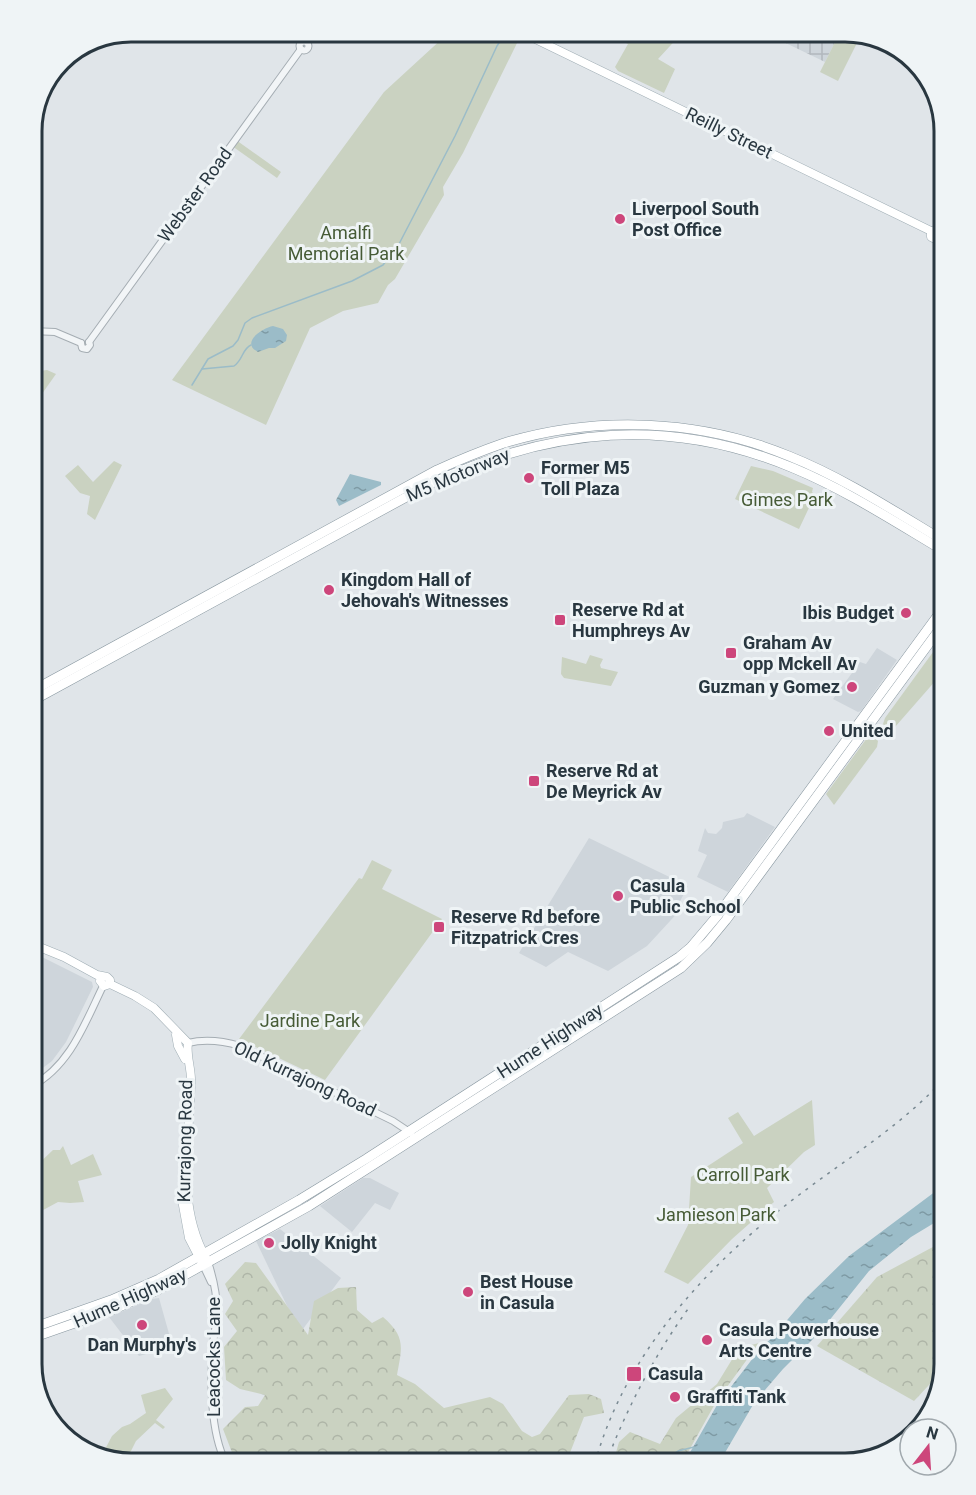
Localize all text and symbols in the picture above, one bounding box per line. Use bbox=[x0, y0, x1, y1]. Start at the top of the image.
street label: Reilly Street bbox=[682, 102, 776, 163]
street label: Webster Road bbox=[153, 143, 236, 246]
place label: Liverpool South Post Office bbox=[632, 198, 759, 240]
marker: Liverpool South Post Office bbox=[613, 212, 627, 226]
park label: Amalfi Memorial Park bbox=[288, 222, 405, 264]
street label: M5 Motorway bbox=[403, 443, 513, 506]
place label: Former M5 Toll Plaza bbox=[541, 457, 630, 499]
marker: Former M5 Toll Plaza bbox=[522, 471, 536, 485]
park label: Gimes Park bbox=[741, 489, 834, 510]
place label: Kingdom Hall of Jehovah's Witnesses bbox=[341, 569, 509, 611]
marker: Kingdom Hall of Jehovah's Witnesses bbox=[322, 583, 336, 597]
place label: Reserve Rd at Humphreys Av bbox=[572, 599, 690, 641]
place label: Ibis Budget bbox=[802, 602, 894, 623]
marker: Ibis Budget bbox=[899, 606, 913, 620]
marker: Reserve Rd at Humphreys Av bbox=[553, 613, 567, 627]
place label: Graham Av opp Mckell Av bbox=[743, 632, 857, 674]
marker: Graham Av opp Mckell Av bbox=[724, 646, 738, 660]
place label: Guzman y Gomez bbox=[698, 676, 840, 697]
marker: Guzman y Gomez bbox=[845, 680, 859, 694]
place label: United bbox=[841, 720, 894, 741]
marker: United bbox=[822, 724, 836, 738]
place label: Reserve Rd at De Meyrick Av bbox=[546, 760, 662, 802]
marker: Reserve Rd at De Meyrick Av bbox=[527, 774, 541, 788]
place label: Casula Public School bbox=[630, 875, 741, 917]
marker: Casula Public School bbox=[611, 889, 625, 903]
place label: Reserve Rd before Fitzpatrick Cres bbox=[451, 906, 600, 948]
marker: Reserve Rd before Fitzpatrick Cres bbox=[432, 920, 446, 934]
street label: Hume Highway bbox=[493, 998, 607, 1082]
park label: Jardine Park bbox=[260, 1010, 361, 1031]
street label: Old Kurrajong Road bbox=[231, 1036, 380, 1121]
street label: Kurrajong Road bbox=[173, 1079, 196, 1203]
park label: Carroll Park bbox=[696, 1164, 791, 1185]
park label: Jamieson Park bbox=[656, 1204, 777, 1225]
place label: Jolly Knight bbox=[281, 1232, 377, 1253]
marker: Jolly Knight bbox=[262, 1236, 276, 1250]
street label: Hume Highway bbox=[70, 1263, 190, 1332]
place label: Best House in Casula bbox=[480, 1271, 573, 1313]
marker: Best House in Casula bbox=[461, 1285, 475, 1299]
street label: Leacocks Lane bbox=[203, 1297, 224, 1417]
marker: Dan Murphy's bbox=[135, 1318, 149, 1332]
place label: Casula Powerhouse Arts Centre bbox=[719, 1319, 879, 1361]
marker: Casula Powerhouse Arts Centre bbox=[700, 1333, 714, 1347]
place label: Dan Murphy's bbox=[87, 1334, 197, 1355]
place label: Casula bbox=[648, 1363, 704, 1384]
marker: Casula bbox=[625, 1365, 643, 1383]
place label: Graffiti Tank bbox=[687, 1386, 786, 1407]
marker: Graffiti Tank bbox=[668, 1390, 682, 1404]
north arrow bbox=[898, 1417, 958, 1477]
text: N bbox=[924, 1422, 940, 1444]

